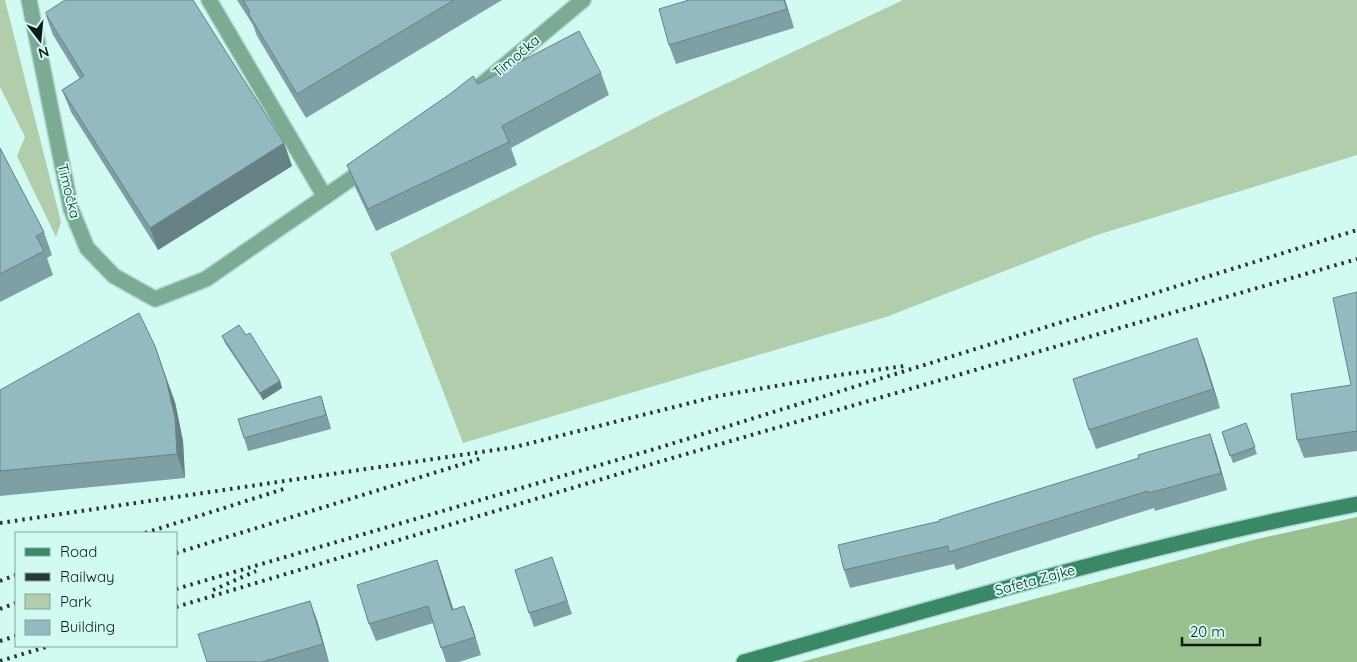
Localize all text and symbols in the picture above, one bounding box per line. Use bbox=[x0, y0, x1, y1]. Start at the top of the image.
north arrow bbox=[15, 15, 65, 65]
street label: Timočka bbox=[489, 31, 543, 81]
text: N bbox=[36, 42, 51, 63]
street label: Timočka bbox=[54, 162, 84, 220]
legend bbox=[15, 532, 178, 647]
text: Road bbox=[60, 542, 97, 561]
street label: Safeta Zajke bbox=[993, 561, 1077, 599]
text: Railway bbox=[60, 567, 115, 586]
text: Park bbox=[60, 592, 92, 611]
scale bar bbox=[1182, 614, 1260, 646]
text: Building bbox=[60, 617, 115, 636]
text: 20 m bbox=[1190, 622, 1225, 641]

